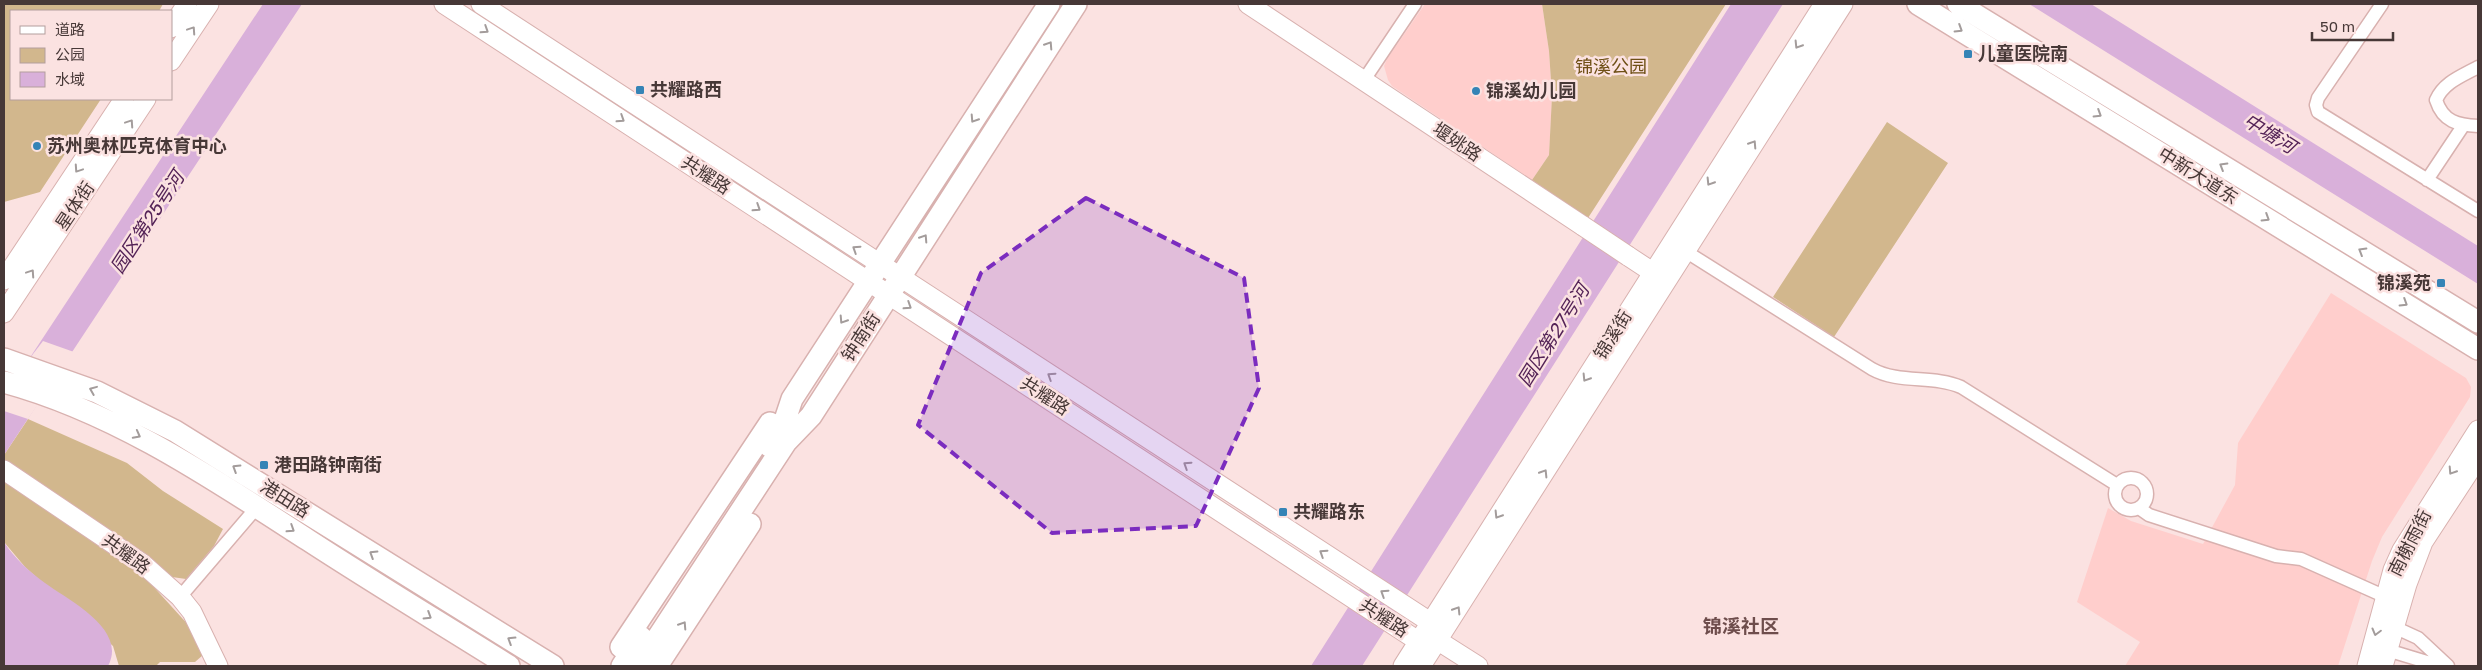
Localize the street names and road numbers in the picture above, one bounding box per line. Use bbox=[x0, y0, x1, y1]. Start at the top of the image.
street label: 堰姚路 bbox=[1429, 117, 1486, 165]
street label: 中新大道东 bbox=[2155, 142, 2243, 208]
street label: 共耀路 bbox=[678, 150, 735, 198]
street label: 星体街 bbox=[50, 177, 98, 234]
street label: 锦溪街 bbox=[1589, 306, 1636, 363]
street label: 钟南街 bbox=[836, 308, 884, 365]
street label: 共耀路 bbox=[1017, 371, 1074, 419]
street label: 港田路 bbox=[257, 475, 314, 522]
street label: 南榭雨街 bbox=[2383, 505, 2435, 580]
street label: 共耀路 bbox=[98, 528, 155, 578]
street label: 共耀路 bbox=[1356, 593, 1413, 641]

